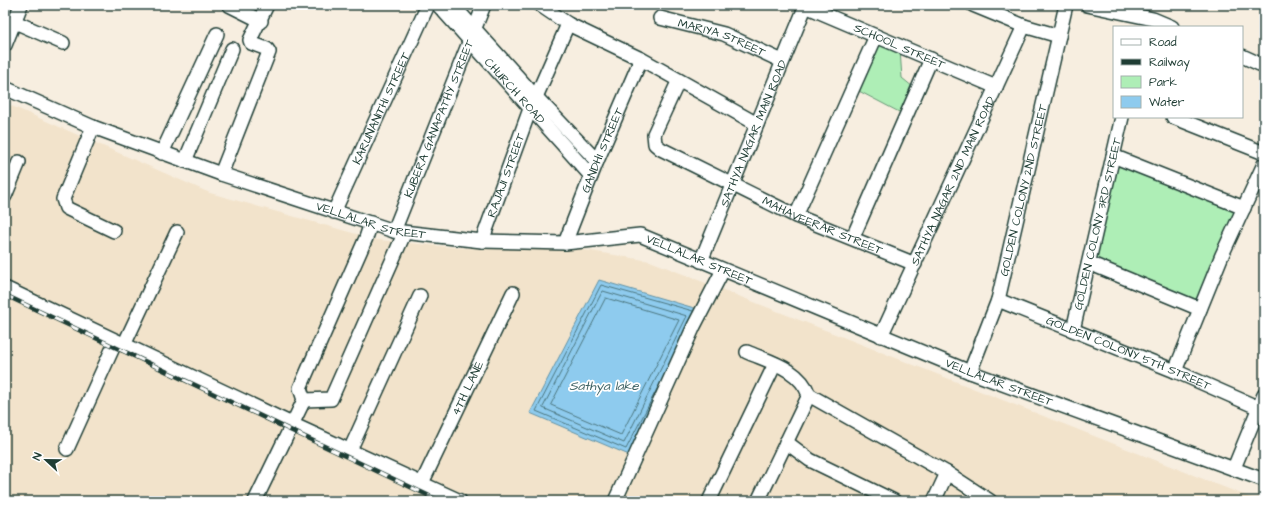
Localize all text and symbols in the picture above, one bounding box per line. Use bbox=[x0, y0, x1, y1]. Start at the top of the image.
street label: MARIYA STREET bbox=[676, 14, 769, 61]
street label: SCHOOL STREET bbox=[851, 19, 949, 73]
legend bbox=[1113, 26, 1243, 118]
text: Road bbox=[1149, 34, 1177, 51]
street label: KUBERA GANAPATHY STREET bbox=[400, 37, 478, 200]
street label: KARUNANITHI STREET bbox=[348, 49, 414, 167]
street label: CHURCH ROAD bbox=[480, 54, 549, 128]
text: Railway bbox=[1149, 54, 1190, 72]
street label: SATHYA NAGAR MAIN ROAD bbox=[716, 57, 791, 209]
text: Park bbox=[1149, 74, 1177, 91]
street label: SATHYA NAGAR 2ND MAIN ROAD bbox=[906, 93, 999, 268]
text: Water bbox=[1149, 94, 1185, 111]
street label: GOLDEN COLONY 2ND STREET bbox=[995, 102, 1051, 278]
street label: GANDHI STREET bbox=[577, 105, 628, 195]
street label: RAJAJI STREET bbox=[483, 130, 529, 220]
street label: GOLDEN COLONY 3RD STREET bbox=[1069, 135, 1126, 312]
street label: MAHAVEERAR STREET bbox=[759, 192, 886, 259]
street label: VELLALAR STREET bbox=[314, 197, 427, 243]
street label: VELLALAR STREET bbox=[644, 230, 756, 289]
street label: GOLDEN COLONY 5TH STREET bbox=[1044, 312, 1214, 395]
street label: VELLALAR STREET bbox=[943, 354, 1056, 410]
street label: 4TH LANE bbox=[447, 358, 488, 418]
water label: Sathya lake bbox=[569, 377, 640, 396]
north arrow bbox=[26, 440, 66, 480]
text: N bbox=[29, 450, 45, 462]

